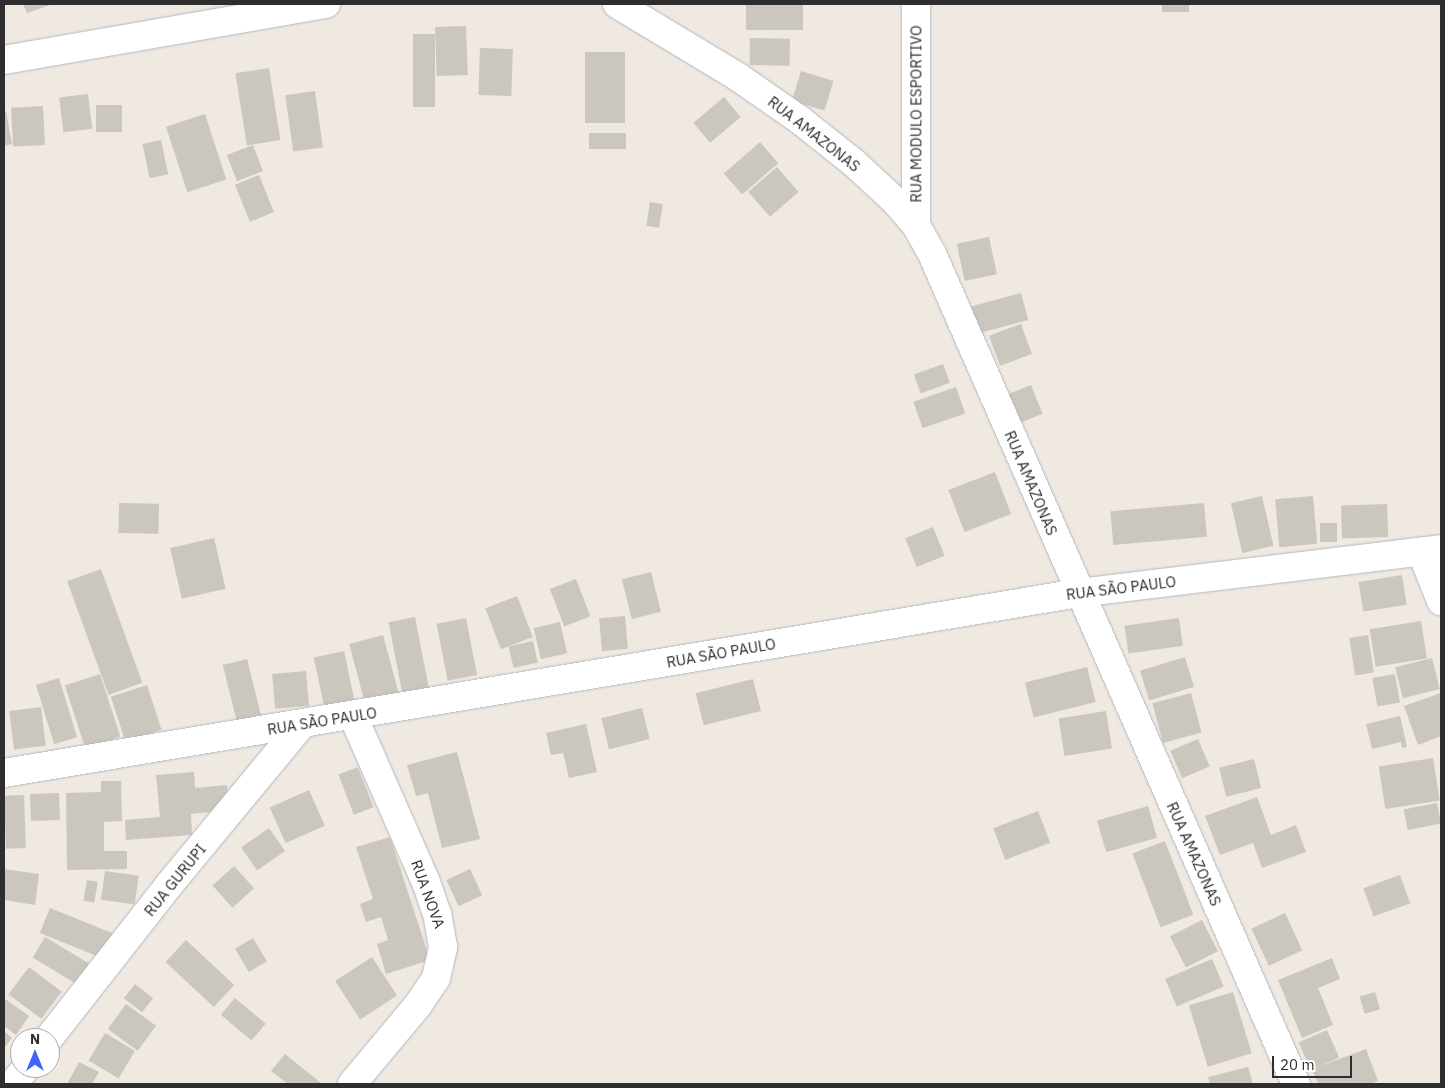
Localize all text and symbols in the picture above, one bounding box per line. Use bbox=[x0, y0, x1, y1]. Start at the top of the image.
street label: RUA MODULO ESPORTIVO bbox=[907, 25, 925, 203]
street label: RUA AMAZONAS bbox=[764, 92, 864, 176]
street label: RUA AMAZONAS bbox=[1001, 428, 1061, 538]
street label: RUA SÃO PAULO bbox=[1065, 572, 1177, 604]
street label: RUA SÃO PAULO bbox=[665, 635, 777, 671]
street label: RUA SÃO PAULO bbox=[266, 703, 378, 739]
street label: RUA AMAZONAS bbox=[1163, 799, 1225, 909]
street label: RUA GURUPI bbox=[140, 840, 210, 920]
street label: RUA NOVA bbox=[407, 857, 449, 931]
north arrow bbox=[10, 1028, 60, 1078]
text: N bbox=[30, 1030, 40, 1048]
scale bar bbox=[1275, 1046, 1355, 1078]
text: 20 m bbox=[1280, 1055, 1315, 1074]

